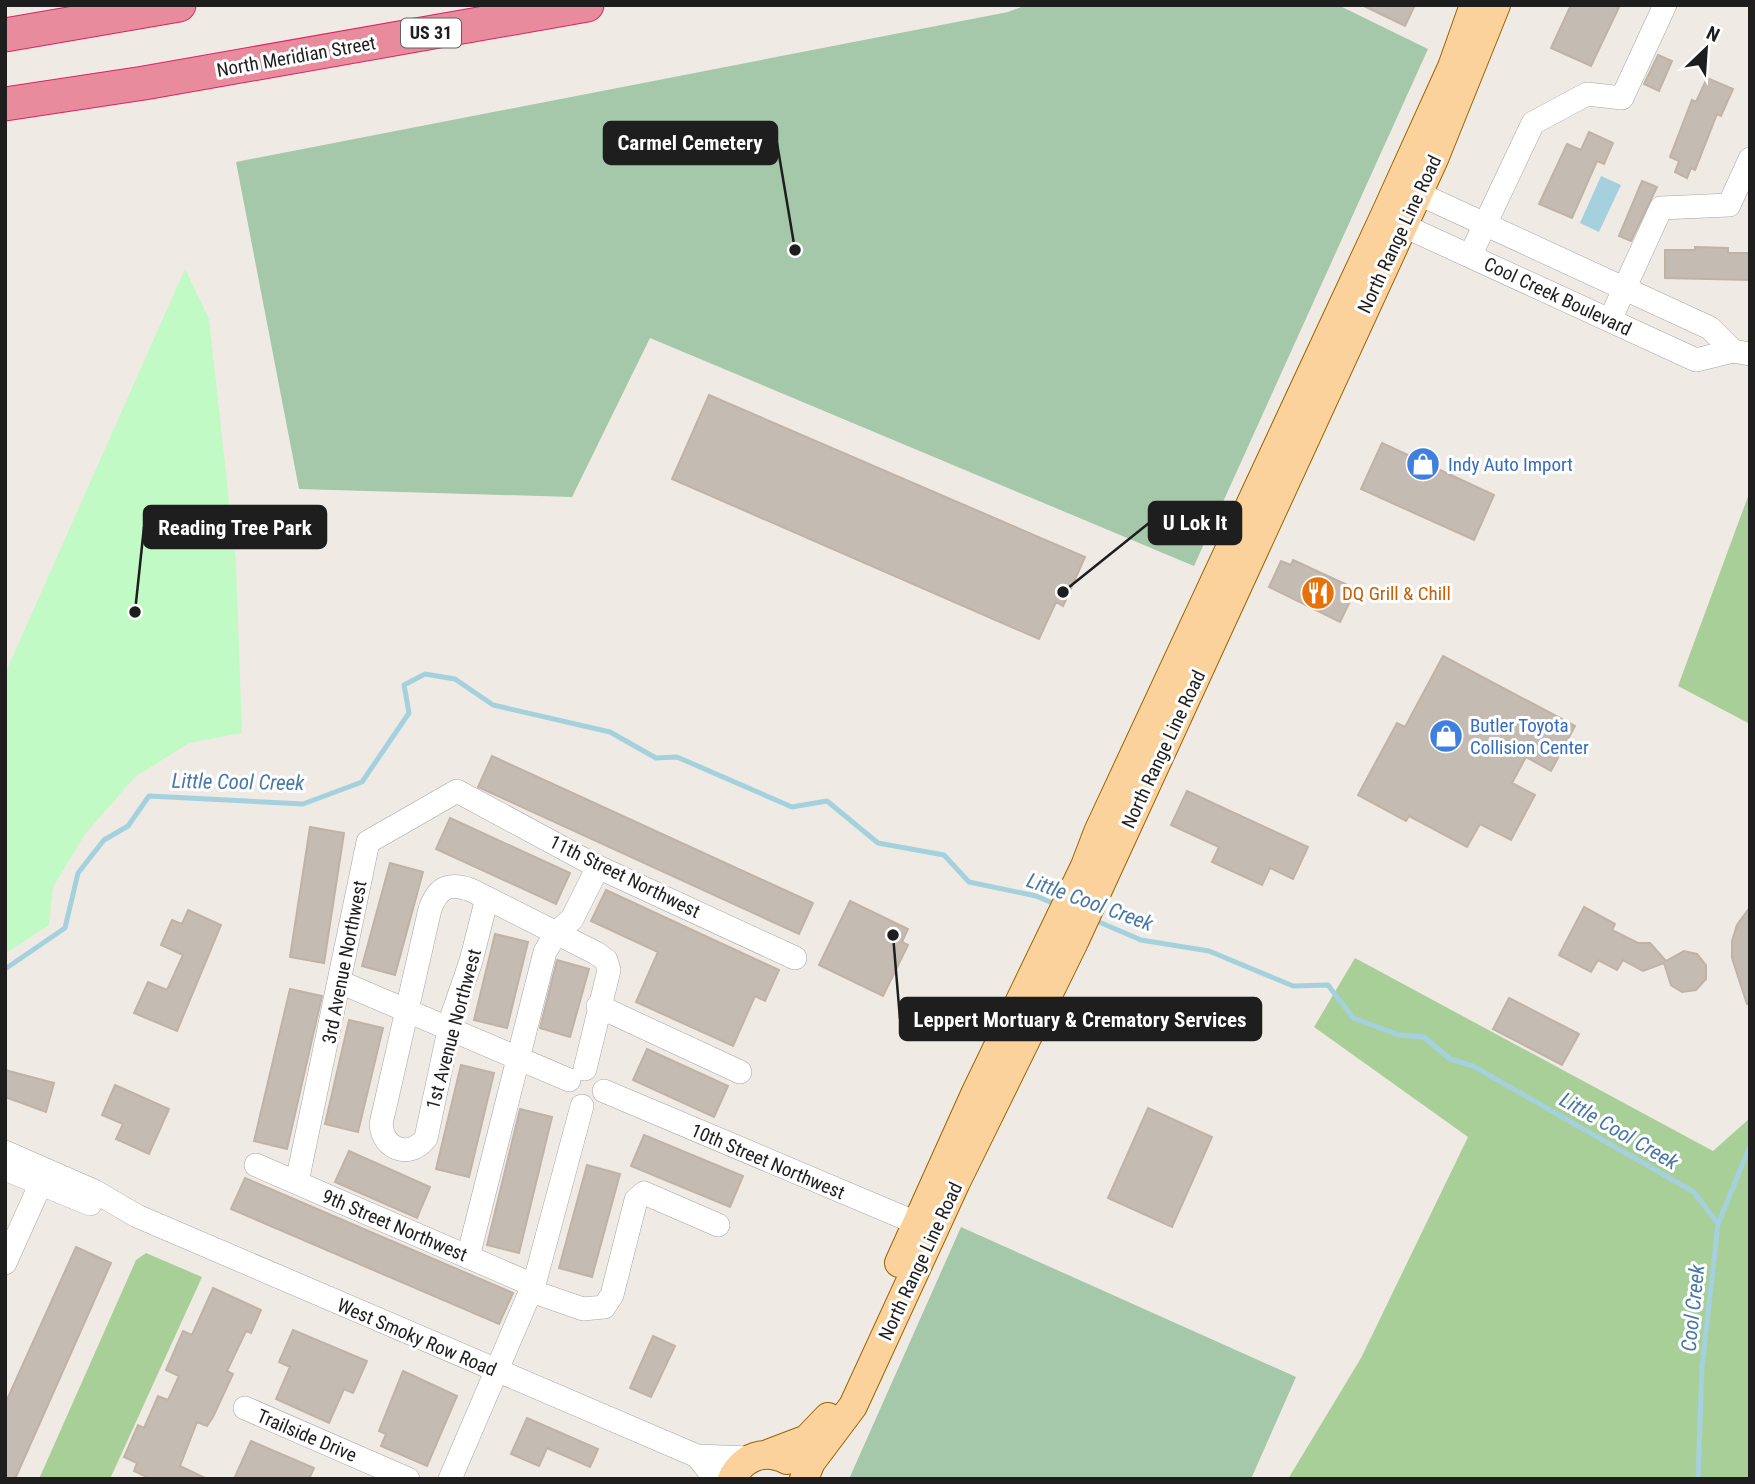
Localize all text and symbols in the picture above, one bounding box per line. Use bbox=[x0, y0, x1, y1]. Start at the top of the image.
north arrow bbox=[1671, 14, 1741, 84]
road number: US 31 bbox=[401, 18, 461, 48]
text: N bbox=[1703, 21, 1723, 47]
street label: North Meridian Street bbox=[215, 31, 377, 82]
callout: Carmel Cemetery bbox=[604, 122, 777, 164]
text: Carmel Cemetery bbox=[617, 131, 763, 155]
street label: North Range Line Road bbox=[1353, 152, 1446, 317]
street label: Cool Creek Boulevard bbox=[1480, 252, 1635, 341]
shop icon: Indy Auto Import bbox=[1404, 445, 1442, 483]
place label: Indy Auto Import bbox=[1448, 453, 1573, 476]
callout: U Lok It bbox=[1149, 502, 1241, 544]
callout: Reading Tree Park bbox=[144, 506, 326, 548]
text: U Lok It bbox=[1163, 511, 1227, 535]
text: Reading Tree Park bbox=[158, 516, 313, 540]
restaurant icon: DQ Grill & Chill bbox=[1299, 574, 1337, 612]
place label: DQ Grill & Chill bbox=[1342, 582, 1451, 605]
street label: North Range Line Road bbox=[1117, 667, 1210, 832]
place label: Butler Toyota Collision Center bbox=[1470, 714, 1589, 759]
shop icon: Butler Toyota Collision Center bbox=[1427, 717, 1465, 755]
water label: Little Cool Creek bbox=[171, 769, 305, 795]
street label: 11th Street Northwest bbox=[546, 830, 704, 923]
water label: Little Cool Creek bbox=[1024, 868, 1157, 936]
street label: 3rd Avenue Northwest bbox=[317, 879, 372, 1046]
street label: 1st Avenue Northwest bbox=[421, 946, 486, 1112]
callout: Leppert Mortuary & Crematory Services bbox=[900, 998, 1261, 1040]
text: Leppert Mortuary & Crematory Services bbox=[913, 1008, 1247, 1032]
water label: Little Cool Creek bbox=[1556, 1087, 1683, 1175]
street label: 10th Street Northwest bbox=[688, 1119, 848, 1204]
street label: North Range Line Road bbox=[874, 1179, 967, 1344]
street label: 9th Street Northwest bbox=[319, 1185, 471, 1266]
water label: Cool Creek bbox=[1677, 1263, 1710, 1353]
street label: West Smoky Row Road bbox=[334, 1294, 500, 1381]
street label: Trailside Drive bbox=[253, 1404, 360, 1467]

